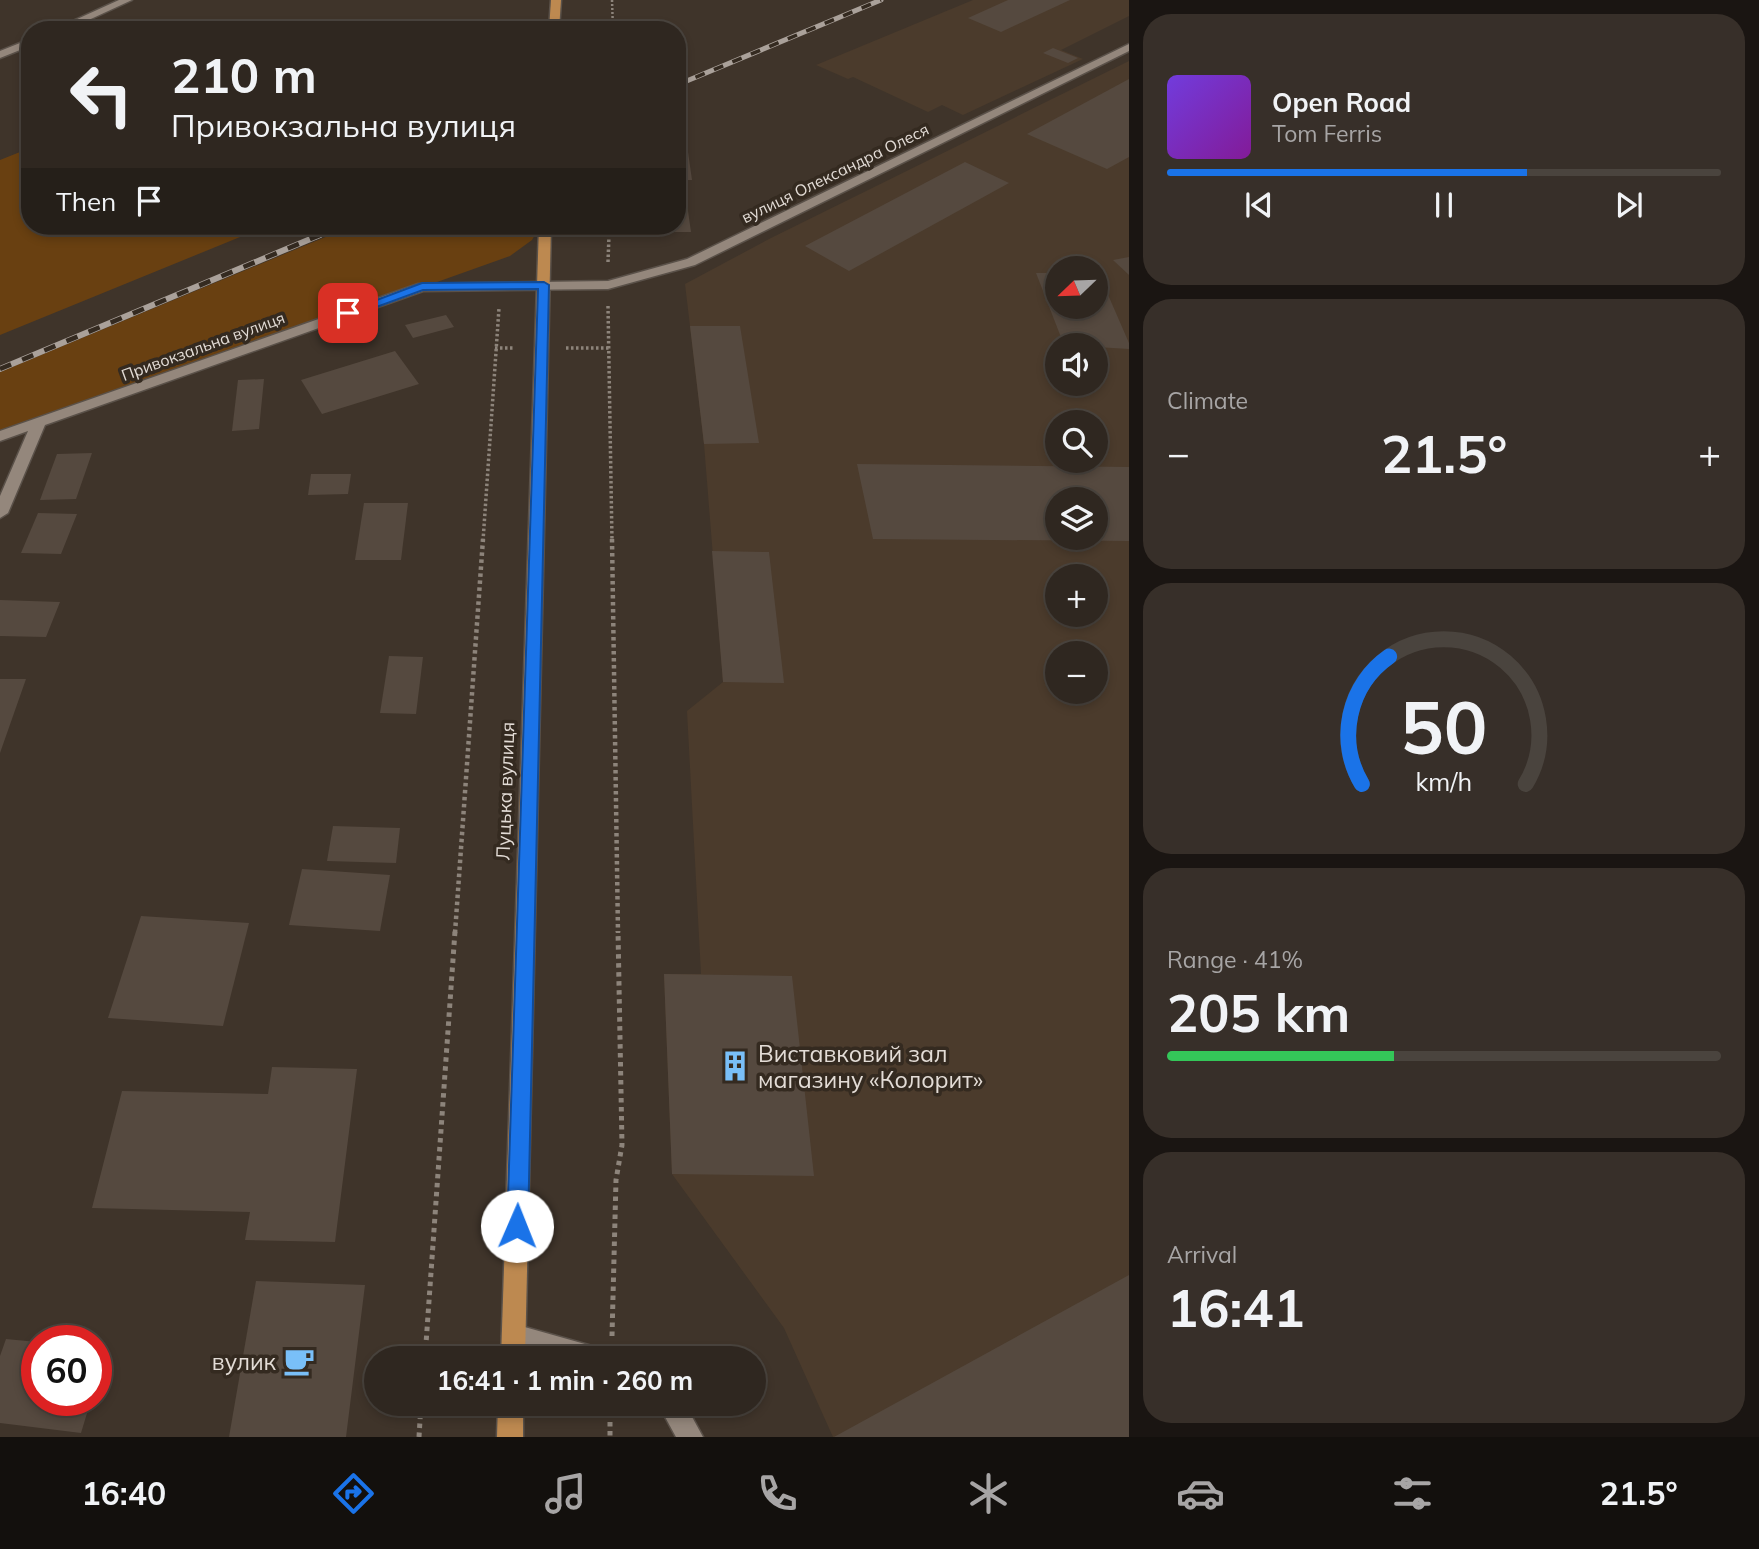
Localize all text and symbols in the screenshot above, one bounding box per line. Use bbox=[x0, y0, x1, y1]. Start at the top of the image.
text: 210 m bbox=[171, 44, 317, 105]
icon: left bbox=[56, 49, 147, 140]
text: Open Road bbox=[1272, 86, 1411, 119]
text: Привокзальна вулиця bbox=[171, 105, 516, 145]
street label: вулиця Олександра Олеся bbox=[738, 119, 932, 227]
text: Tom Ferris bbox=[1272, 119, 1382, 148]
icon: arrive bbox=[130, 182, 168, 220]
text: Then bbox=[56, 185, 116, 218]
icon: previous bbox=[1240, 186, 1278, 224]
icon: pause bbox=[1425, 186, 1463, 224]
icon: next bbox=[1610, 186, 1648, 224]
north arrow bbox=[1045, 256, 1108, 318]
map controls bbox=[1045, 256, 1108, 704]
pin bbox=[318, 283, 378, 343]
icon: arrive bbox=[329, 294, 367, 332]
street label: Привокзальна вулиця bbox=[119, 307, 287, 385]
button: sound bbox=[1045, 333, 1108, 396]
text: Climate bbox=[1167, 386, 1248, 415]
button: search bbox=[1045, 410, 1108, 473]
text: 21.5° bbox=[1381, 421, 1507, 486]
text: − bbox=[1167, 429, 1190, 477]
text: + bbox=[1698, 429, 1721, 477]
button: layers bbox=[1045, 487, 1108, 550]
button: + bbox=[1045, 564, 1108, 627]
button: − bbox=[1045, 641, 1108, 704]
text: 50 bbox=[1400, 682, 1488, 773]
street label: Луцька вулиця bbox=[491, 721, 519, 861]
text: km/h bbox=[1416, 766, 1472, 797]
text: Range · 41% bbox=[1167, 945, 1303, 974]
text: 205 km bbox=[1167, 980, 1350, 1045]
place label: Виставковий зал магазину «Колорит» bbox=[758, 1039, 983, 1094]
building icon: Виставковий зал магазину «Колорит» bbox=[718, 1049, 752, 1083]
position arrow bbox=[480, 1189, 554, 1263]
text: Arrival bbox=[1167, 1240, 1237, 1269]
text: 16:41 bbox=[1167, 1275, 1305, 1340]
speed limit sign: 60 bbox=[21, 1325, 112, 1416]
cafe icon: вулик bbox=[282, 1344, 316, 1378]
place label: вулик bbox=[212, 1347, 277, 1376]
text: 16:41 · 1 min · 260 m bbox=[437, 1364, 693, 1397]
icon: directions bbox=[329, 1469, 378, 1518]
icon: music bbox=[541, 1469, 590, 1518]
icon: phone bbox=[753, 1469, 802, 1518]
icon: climate bbox=[964, 1469, 1013, 1518]
icon: car bbox=[1176, 1469, 1225, 1518]
icon: filters bbox=[1388, 1469, 1437, 1518]
text: 16:40 bbox=[81, 1473, 166, 1513]
text: 21.5° bbox=[1600, 1473, 1678, 1513]

